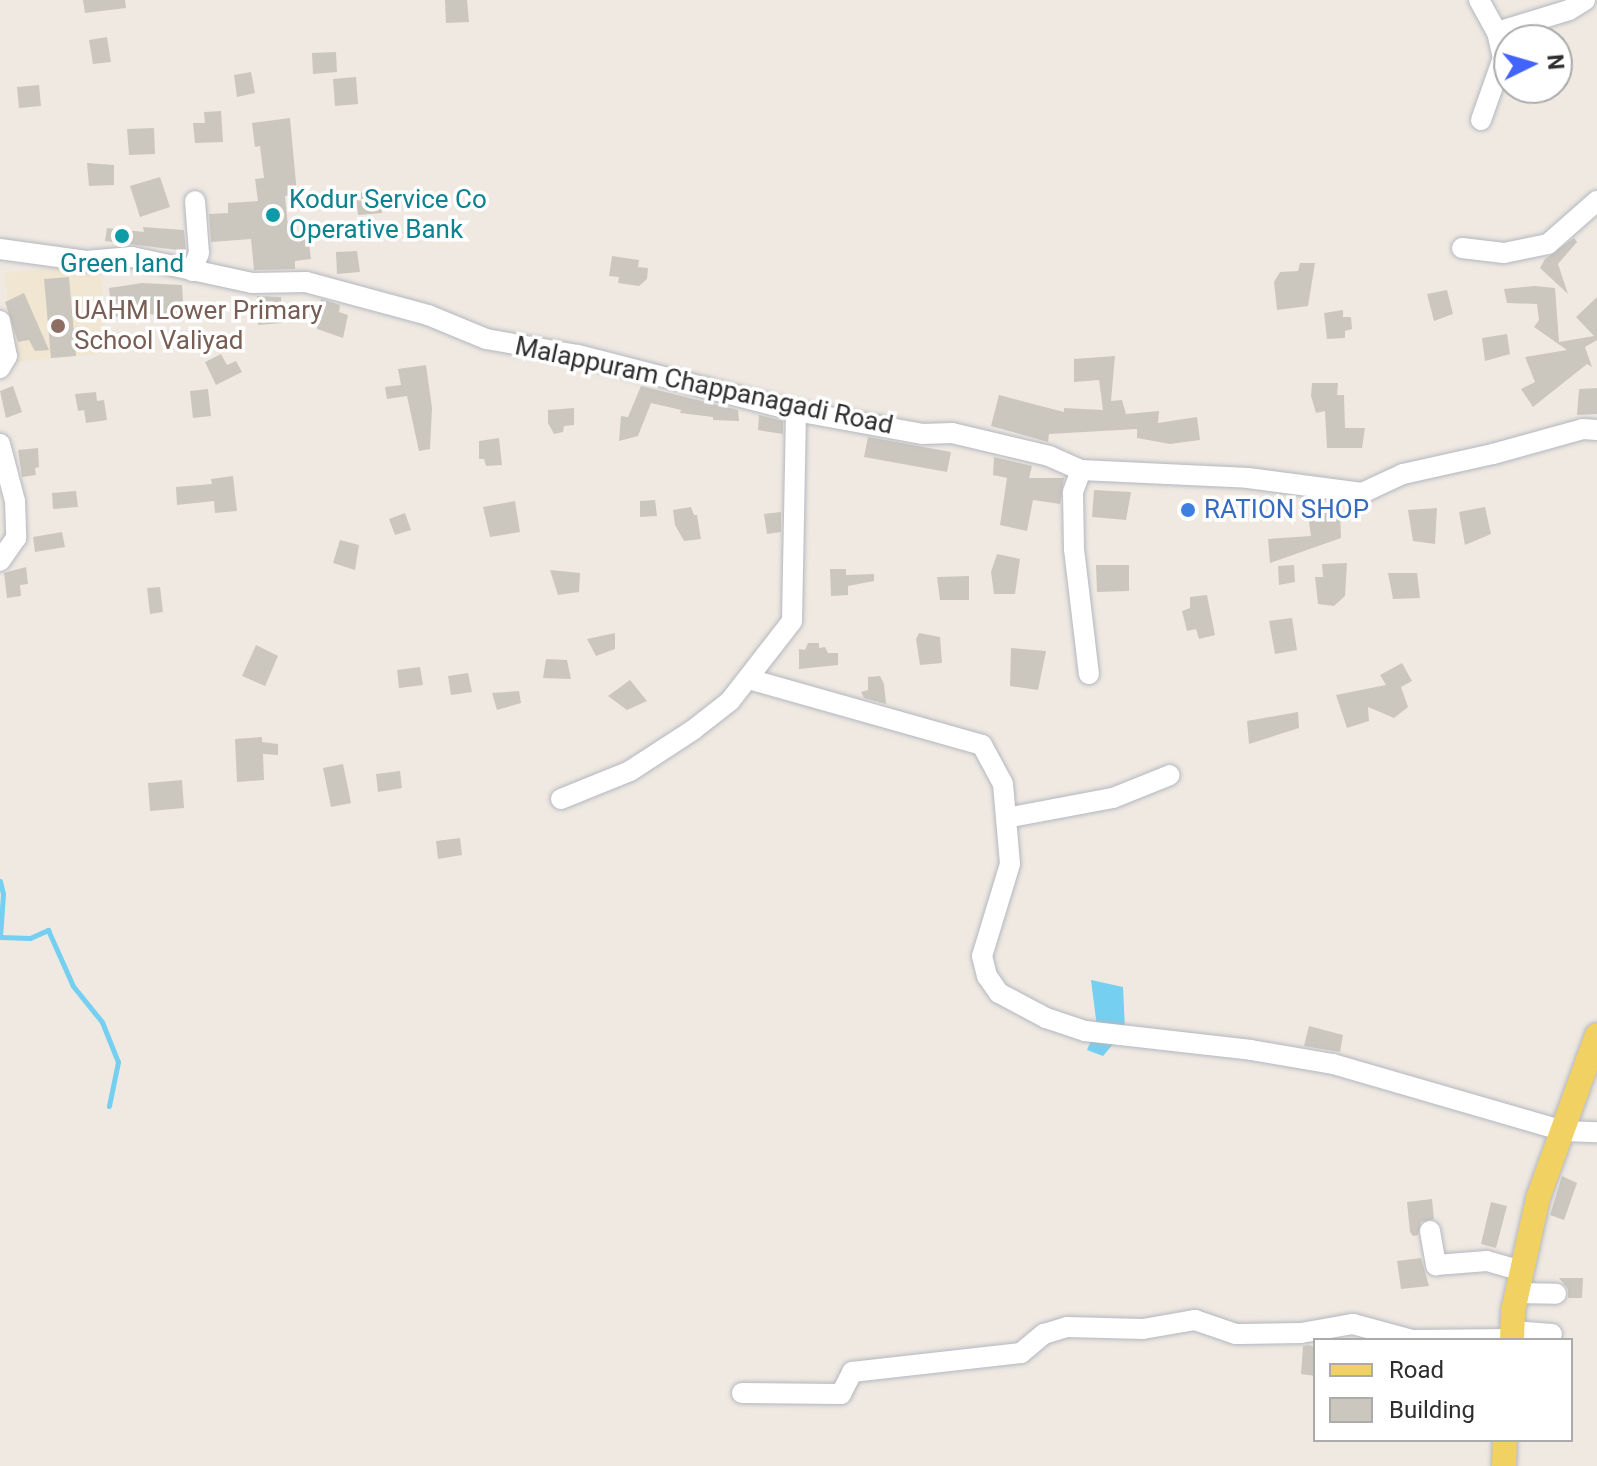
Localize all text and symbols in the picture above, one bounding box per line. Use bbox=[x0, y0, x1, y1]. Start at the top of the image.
north arrow bbox=[1493, 24, 1573, 104]
text: N bbox=[1542, 53, 1569, 71]
place label: Kodur Service Co Operative Bank bbox=[289, 184, 487, 246]
marker: Kodur Service Co Operative Bank bbox=[264, 206, 282, 224]
marker: Green land bbox=[113, 227, 131, 245]
place label: Green land bbox=[60, 248, 184, 280]
place label: UAHM Lower Primary School Valiyad bbox=[74, 295, 322, 356]
marker: UAHM Lower Primary School Valiyad bbox=[49, 317, 67, 335]
street label: Malappuram Chappanagadi Road bbox=[512, 331, 896, 441]
place label: RATION SHOP bbox=[1204, 494, 1369, 526]
marker: RATION SHOP bbox=[1179, 501, 1197, 519]
legend bbox=[1313, 1338, 1573, 1442]
text: Road bbox=[1389, 1356, 1444, 1384]
text: Building bbox=[1389, 1396, 1475, 1424]

